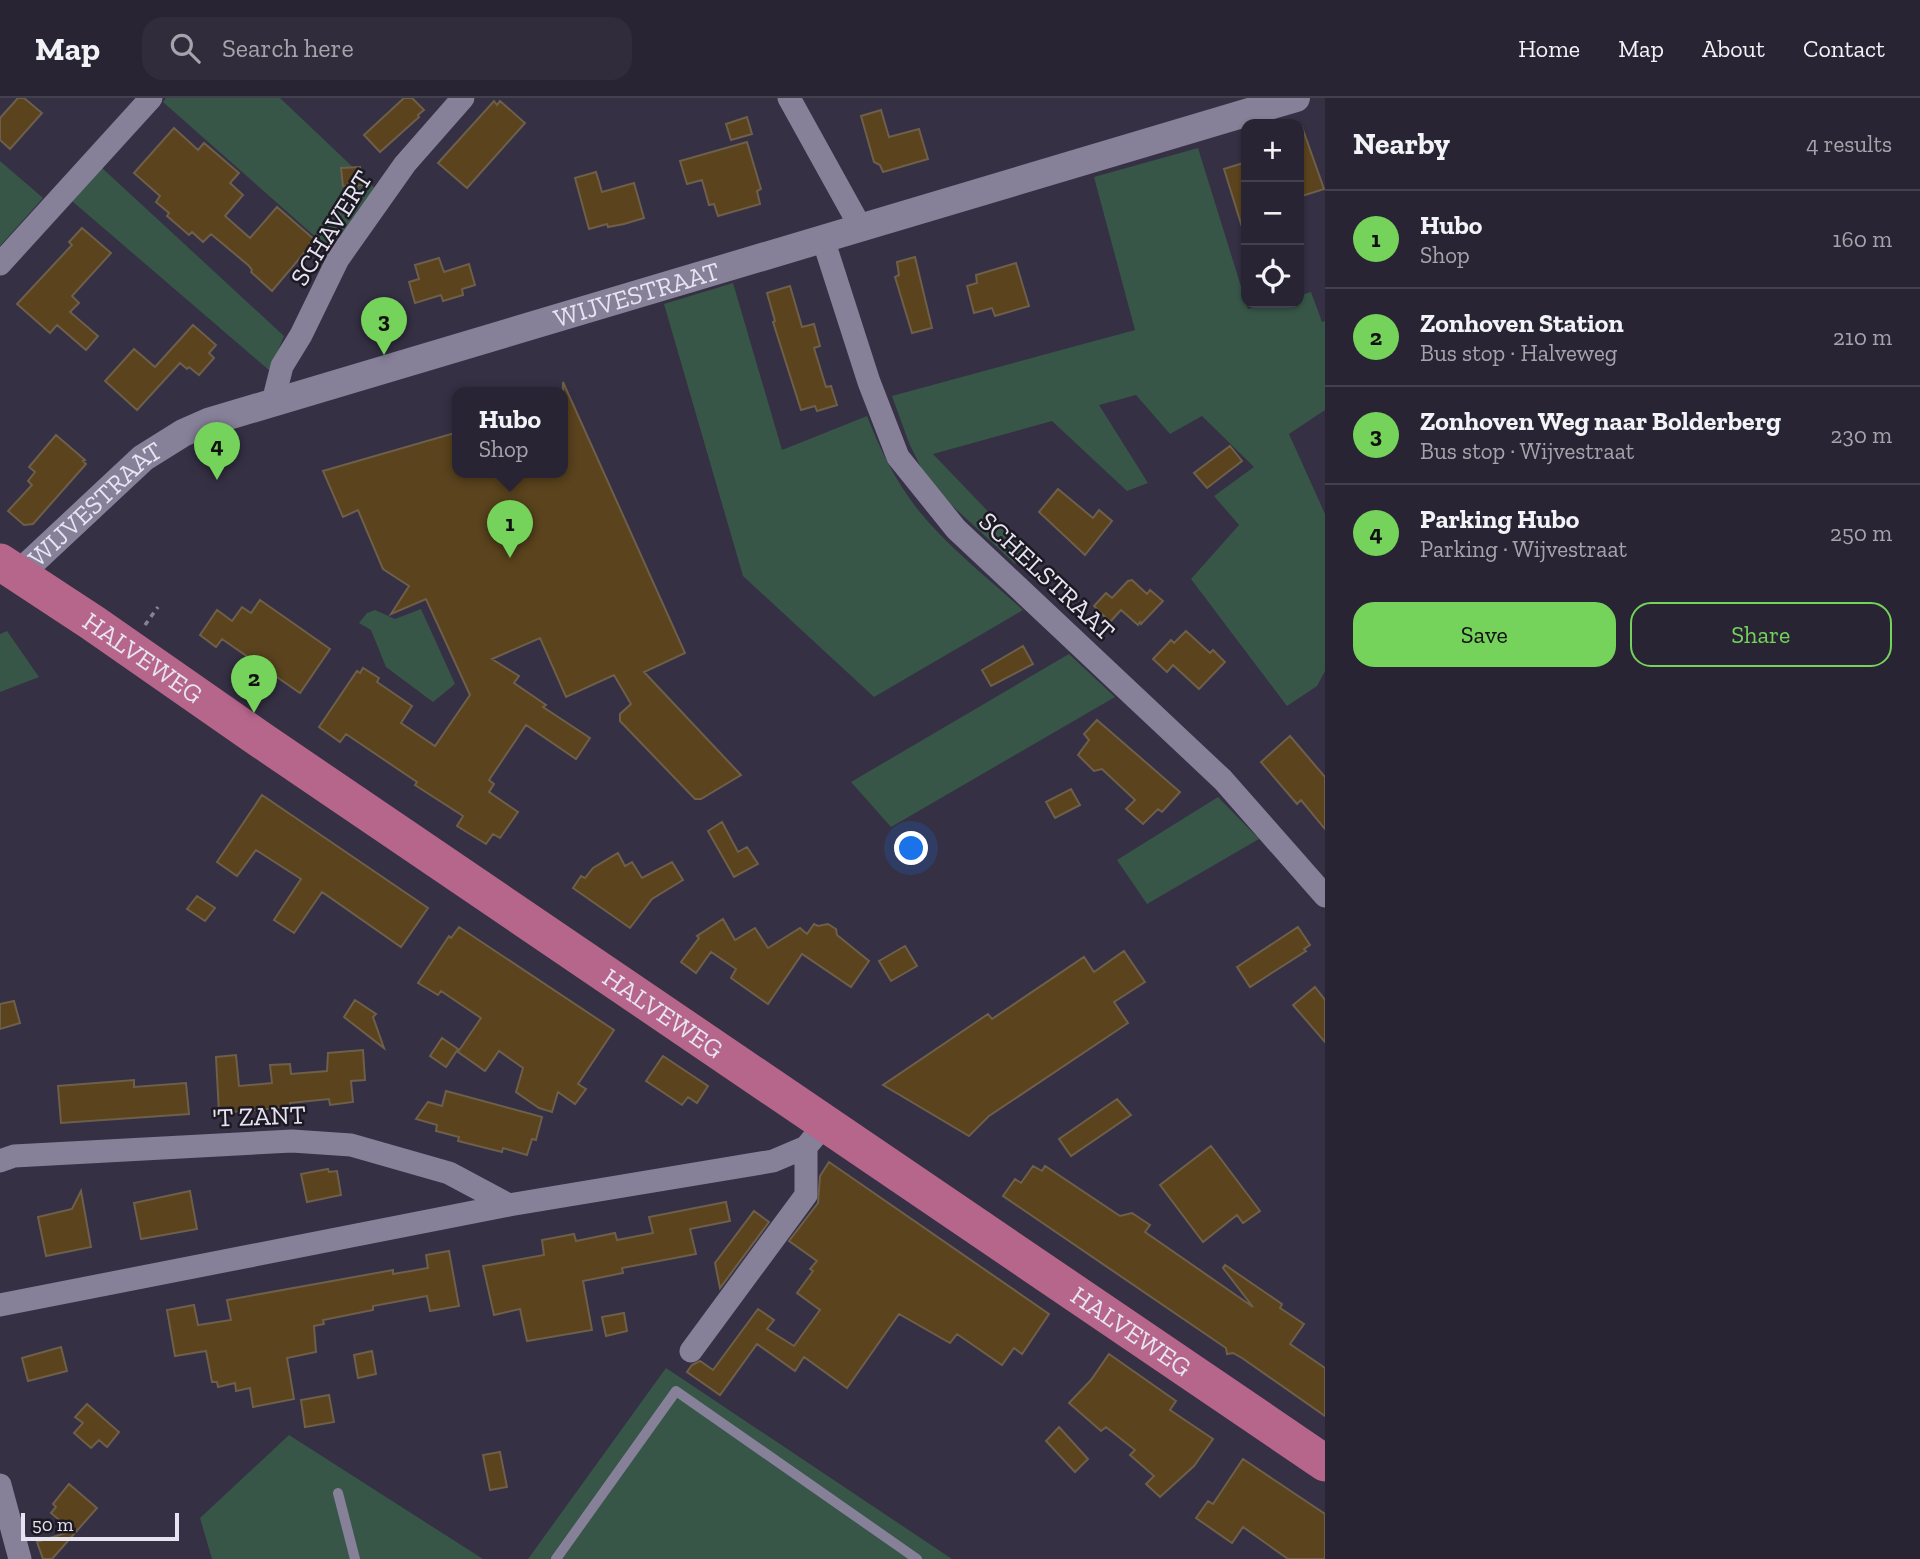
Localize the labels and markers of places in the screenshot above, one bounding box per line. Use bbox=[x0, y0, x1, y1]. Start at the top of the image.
pin: 3 bbox=[361, 297, 407, 355]
pin: 4 bbox=[194, 422, 240, 480]
pin: 1 bbox=[487, 500, 533, 558]
pin: 2 bbox=[231, 655, 277, 713]

